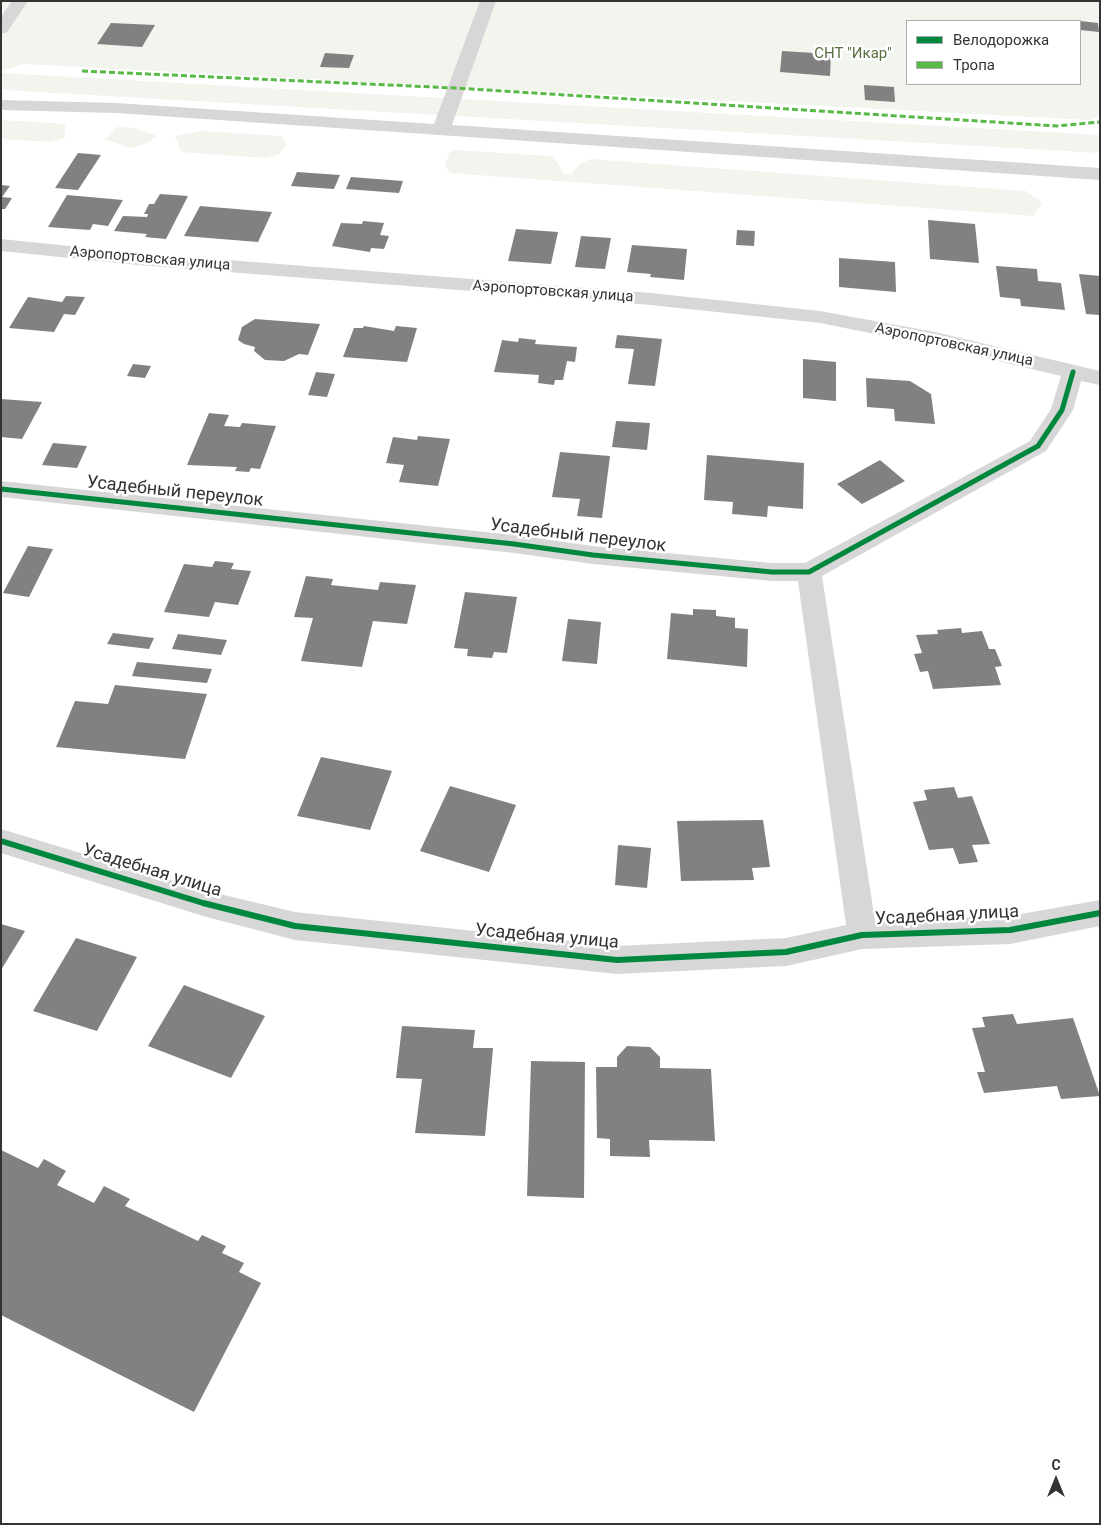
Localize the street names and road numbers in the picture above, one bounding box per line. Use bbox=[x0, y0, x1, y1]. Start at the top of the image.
street label: Аэропортовская улица bbox=[69, 243, 231, 275]
street label: Аэропортовская улица bbox=[472, 277, 634, 307]
street label: Аэропортовская улица bbox=[873, 319, 1035, 371]
street label: Усадебный переулок bbox=[86, 472, 264, 512]
street label: Усадебный переулок bbox=[489, 514, 667, 558]
street label: Усадебная улица bbox=[80, 840, 224, 902]
street label: Усадебная улица bbox=[874, 901, 1020, 931]
street label: Усадебная улица bbox=[474, 920, 620, 954]

